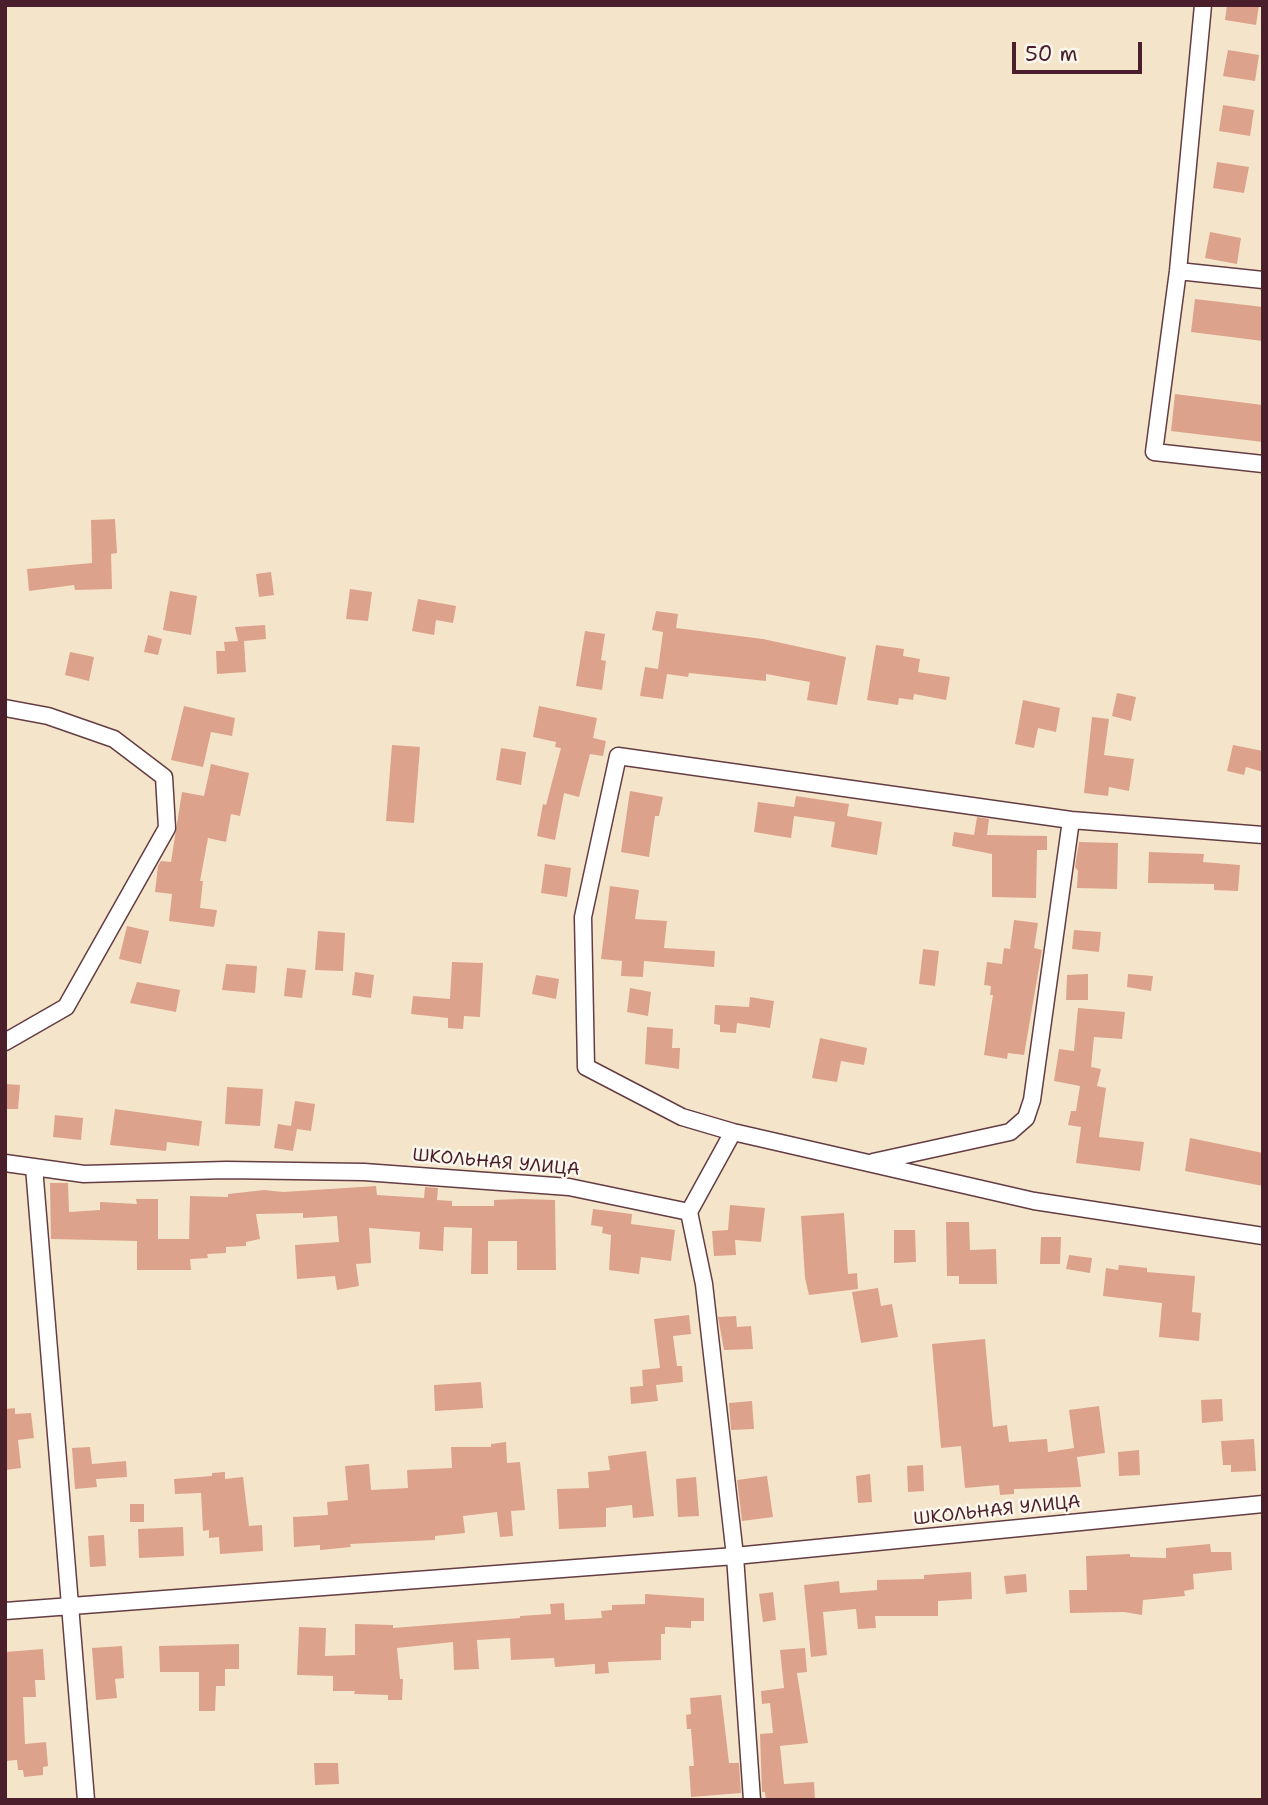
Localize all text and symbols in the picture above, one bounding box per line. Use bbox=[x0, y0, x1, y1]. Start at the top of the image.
scale bar bbox=[1016, 28, 1146, 72]
text: 50 m bbox=[1025, 40, 1078, 68]
street label: ШКОЛЬНАЯ УЛИЦА bbox=[411, 1145, 581, 1181]
street label: ШКОЛЬНАЯ УЛИЦА bbox=[912, 1491, 1082, 1531]

